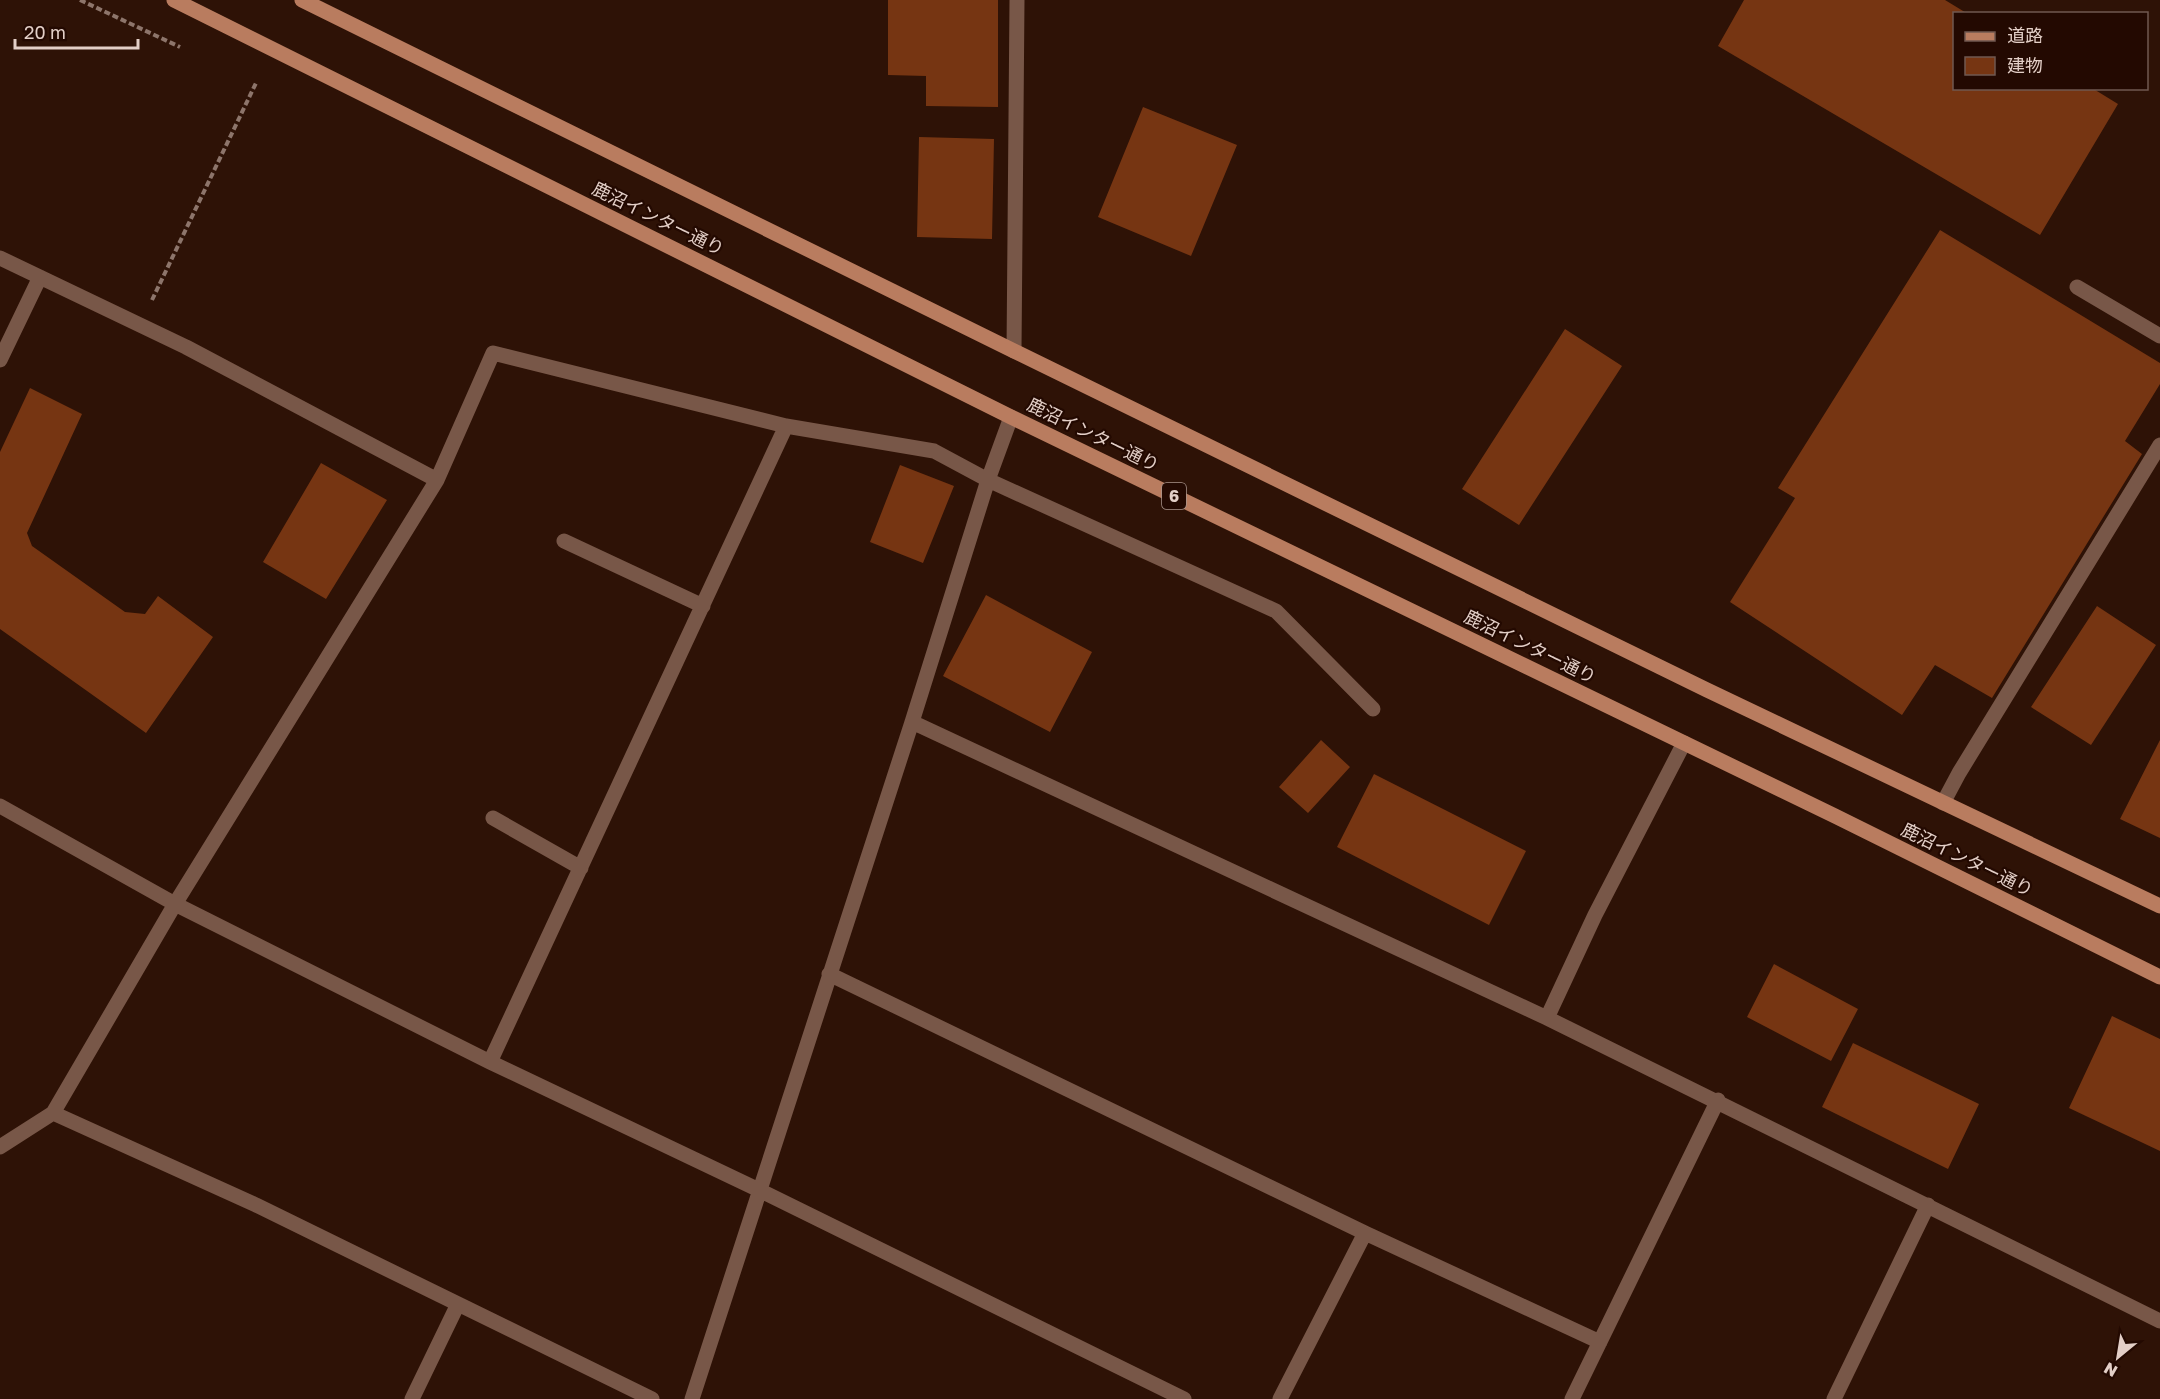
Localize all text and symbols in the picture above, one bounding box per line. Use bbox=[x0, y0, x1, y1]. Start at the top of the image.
scale bar bbox=[15, 12, 138, 50]
legend bbox=[1953, 12, 2148, 90]
text: 20 m bbox=[24, 21, 66, 43]
text: 道路 bbox=[2007, 24, 2043, 46]
text: 建物 bbox=[2007, 54, 2043, 76]
street label: 鹿沼インター通り bbox=[589, 177, 728, 260]
street label: 鹿沼インター通り bbox=[1024, 393, 1163, 476]
road number: 6 bbox=[1162, 483, 1186, 509]
street label: 鹿沼インター通り bbox=[1461, 605, 1600, 688]
street label: 鹿沼インター通り bbox=[1898, 818, 2037, 901]
north arrow bbox=[2088, 1327, 2148, 1387]
text: N bbox=[2100, 1358, 2121, 1382]

